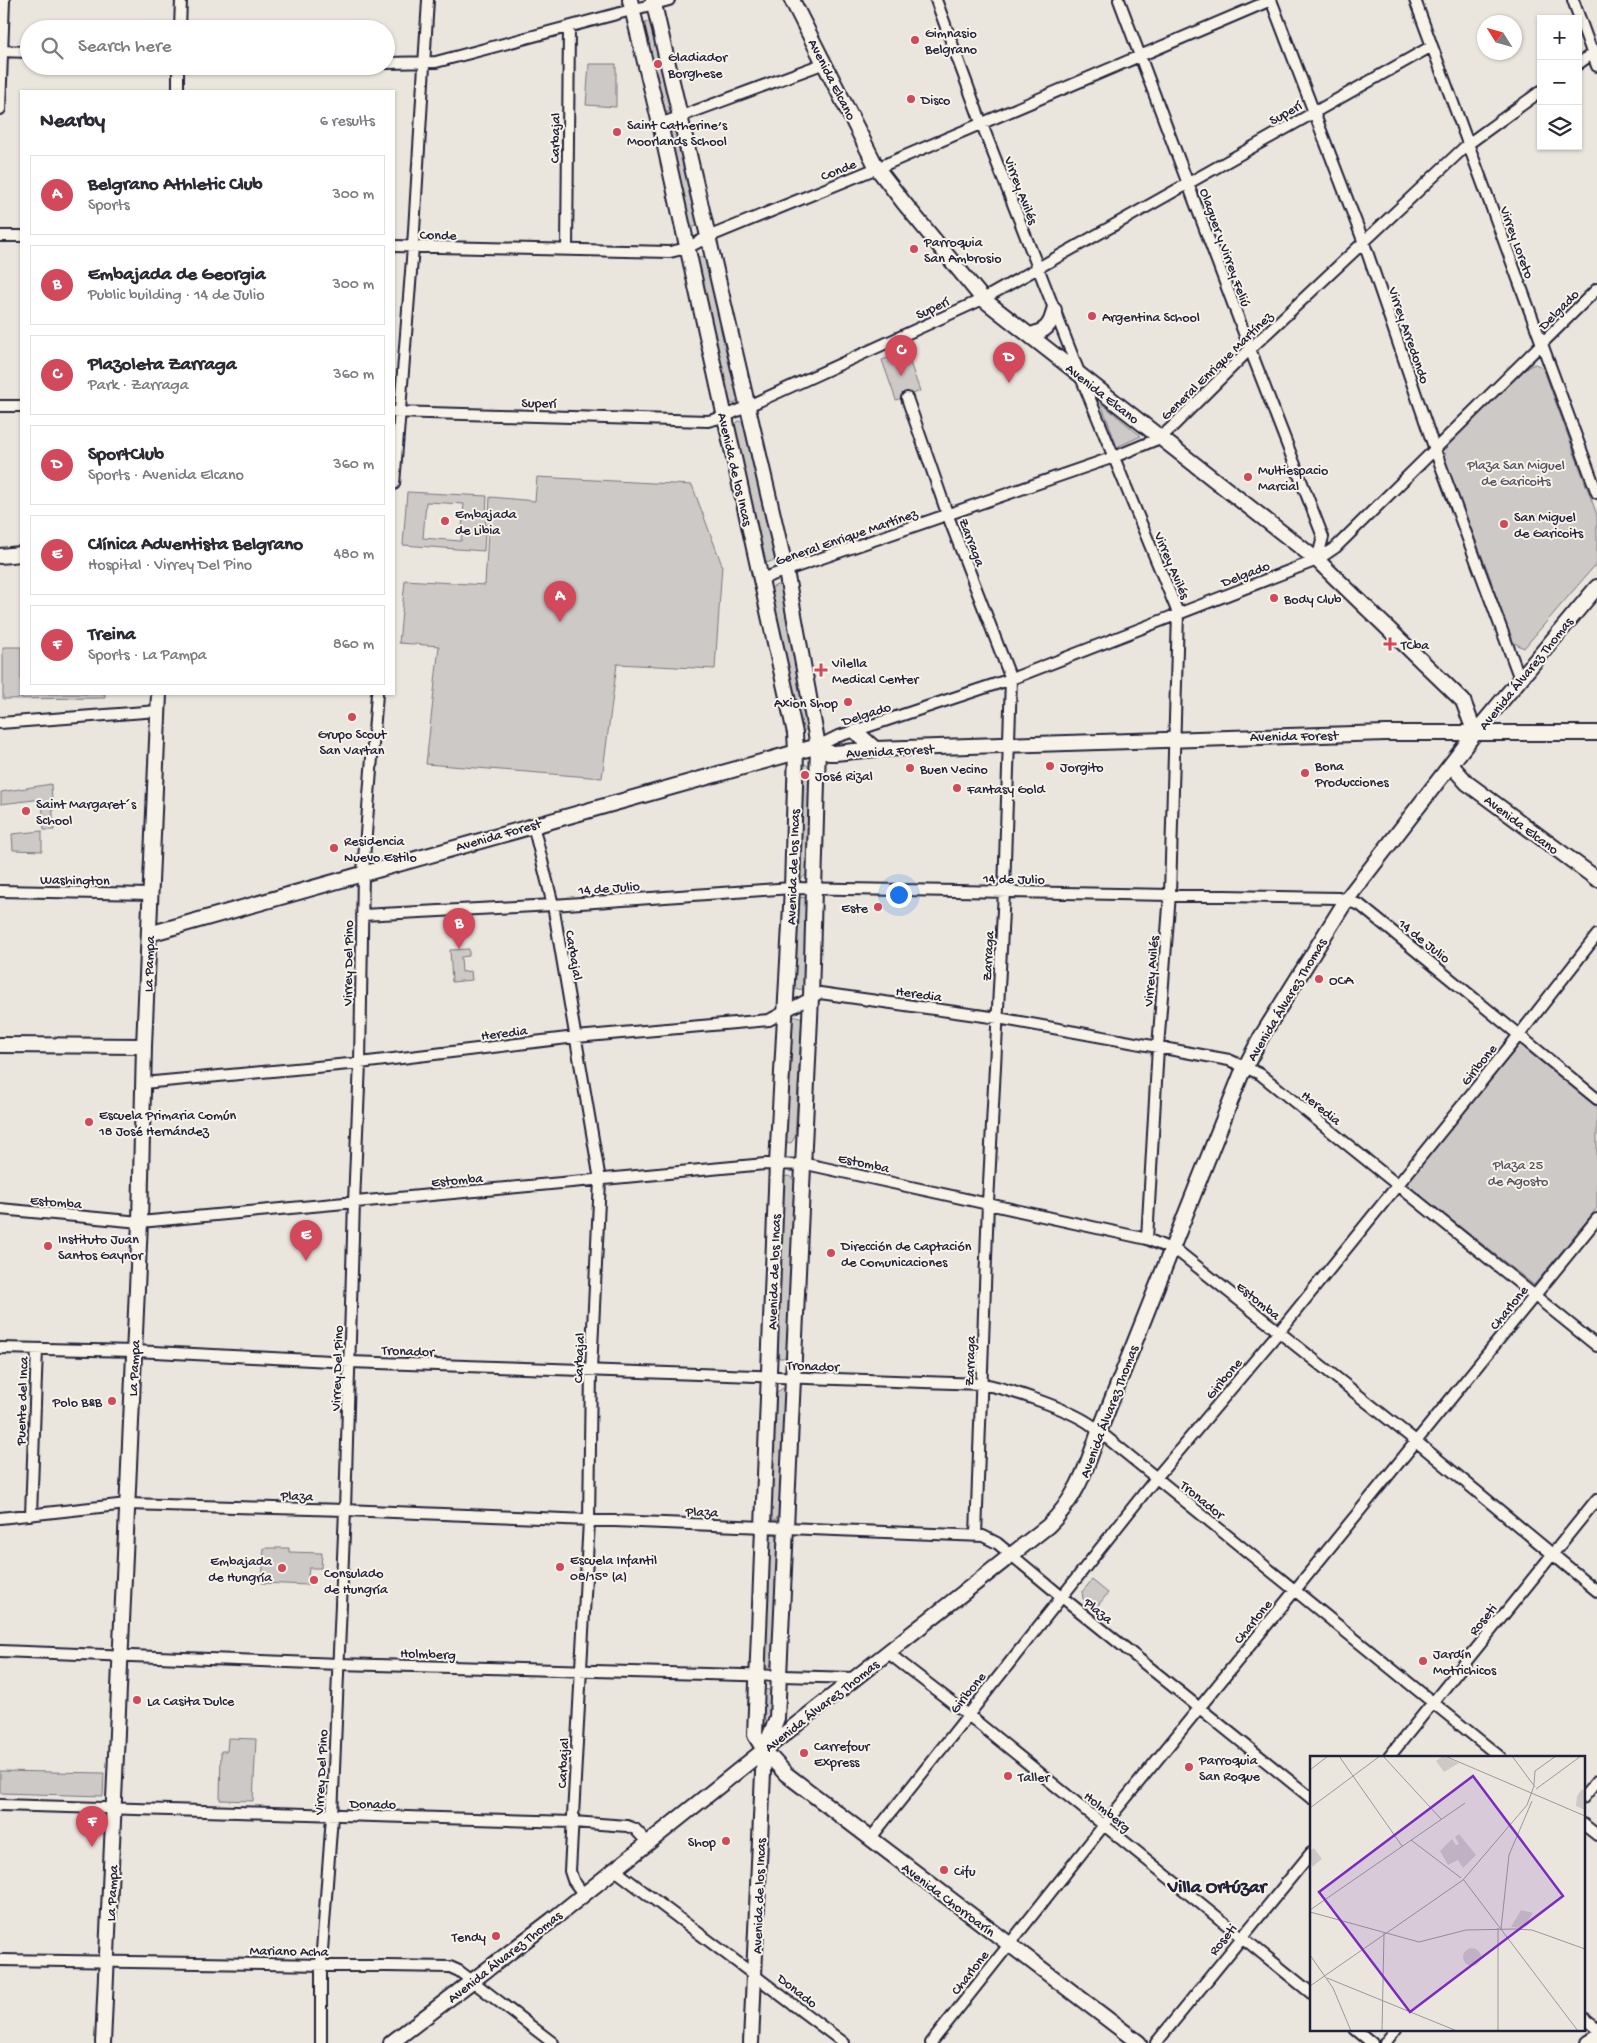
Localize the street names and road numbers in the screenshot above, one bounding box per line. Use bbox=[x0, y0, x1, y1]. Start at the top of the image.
street label: Avenida Elcano bbox=[803, 37, 859, 124]
street label: Superí bbox=[1267, 98, 1307, 130]
street label: Carbajal bbox=[548, 113, 565, 163]
street label: Virrey Avilés bbox=[999, 154, 1041, 228]
street label: Conde bbox=[819, 156, 860, 186]
street label: Olaguer y Virrey Feliú bbox=[1194, 186, 1253, 310]
street label: Virrey Loreto bbox=[1494, 203, 1537, 281]
street label: Conde bbox=[419, 228, 457, 245]
street label: Virrey Arredondo bbox=[1383, 284, 1432, 386]
street label: Delgado bbox=[1535, 287, 1584, 335]
street label: Superí bbox=[914, 294, 953, 324]
street label: General Enrique Martínez bbox=[1158, 308, 1278, 425]
street label: Avenida Elcano bbox=[1061, 361, 1142, 429]
street label: Superí bbox=[521, 396, 558, 413]
street label: Avenida de los Incas bbox=[712, 411, 755, 529]
street label: General Enrique Martínez bbox=[774, 506, 921, 571]
street label: Zarraga bbox=[954, 516, 988, 571]
street label: Virrey Avilés bbox=[1149, 529, 1193, 603]
street label: Delgado bbox=[1218, 558, 1273, 593]
street label: Avenida Álvarez Thomas bbox=[1476, 614, 1578, 735]
street label: Delgado bbox=[839, 699, 893, 732]
street label: Avenida Forest bbox=[1250, 728, 1340, 747]
street label: Avenida Forest bbox=[846, 742, 936, 763]
street label: Avenida Elcano bbox=[1480, 792, 1561, 860]
street label: Avenida de los Incas bbox=[784, 808, 805, 925]
street label: Avenida Forest bbox=[454, 816, 545, 857]
street label: 14 de Julio bbox=[982, 871, 1045, 890]
street label: Washington bbox=[40, 872, 110, 891]
street label: 14 de Julio bbox=[577, 879, 641, 900]
street label: 14 de Julio bbox=[1393, 915, 1453, 968]
street label: Virrey Del Pino bbox=[340, 920, 359, 1007]
street label: Carbajal bbox=[560, 929, 585, 982]
street label: Zarraga bbox=[980, 929, 999, 982]
street label: La Pampa bbox=[141, 934, 160, 993]
street label: Virrey Avilés bbox=[1141, 934, 1164, 1008]
street label: Avenida Álvarez Thomas bbox=[1245, 935, 1332, 1065]
street label: Heredia bbox=[894, 984, 944, 1007]
street label: Heredia bbox=[480, 1023, 530, 1046]
street label: Giribone bbox=[1458, 1041, 1502, 1090]
street label: Heredia bbox=[1297, 1088, 1345, 1131]
street label: Estomba bbox=[836, 1151, 892, 1178]
street label: Estomba bbox=[431, 1171, 485, 1192]
street label: Estomba bbox=[29, 1193, 84, 1214]
street label: Avenida de los Incas bbox=[765, 1213, 786, 1330]
street label: Estomba bbox=[1232, 1279, 1284, 1326]
street label: Charlone bbox=[1487, 1282, 1533, 1334]
street label: Virrey Del Pino bbox=[328, 1325, 348, 1412]
street label: Carbajal bbox=[571, 1333, 590, 1384]
street label: Zarraga bbox=[962, 1334, 981, 1387]
street label: La Pampa bbox=[126, 1338, 146, 1397]
street label: Avenida Álvarez Thomas bbox=[1077, 1342, 1144, 1481]
street label: Tronador bbox=[380, 1343, 435, 1362]
street label: Puente del Inca bbox=[13, 1355, 34, 1447]
street label: Giribone bbox=[1203, 1355, 1247, 1404]
street label: Tronador bbox=[785, 1358, 840, 1377]
street label: Tronador bbox=[1175, 1477, 1228, 1525]
street label: Plaza bbox=[279, 1488, 315, 1507]
street label: Plaza bbox=[684, 1504, 720, 1523]
street label: Plaza bbox=[1079, 1594, 1116, 1630]
street label: Charlone bbox=[1231, 1596, 1277, 1648]
street label: Roseti bbox=[1466, 1601, 1502, 1640]
street label: Holmberg bbox=[400, 1646, 456, 1665]
street label: Avenida Álvarez Thomas bbox=[762, 1656, 884, 1757]
street label: Giribone bbox=[947, 1669, 991, 1718]
street label: Virrey Del Pino bbox=[312, 1729, 333, 1816]
street label: Carbajal bbox=[555, 1738, 574, 1789]
street label: Holmberg bbox=[1079, 1789, 1133, 1837]
street label: Donado bbox=[349, 1797, 396, 1814]
street label: Avenida de los Incas bbox=[750, 1837, 771, 1954]
street label: Avenida Chorroarín bbox=[897, 1860, 998, 1942]
street label: La Pampa bbox=[104, 1863, 124, 1922]
street label: Avenida Álvarez Thomas bbox=[445, 1907, 567, 2008]
street label: Roseti bbox=[1206, 1921, 1242, 1960]
street label: Mariano Acha bbox=[249, 1943, 330, 1962]
street label: Charlone bbox=[948, 1947, 994, 1999]
street label: Donado bbox=[772, 1970, 820, 2013]

